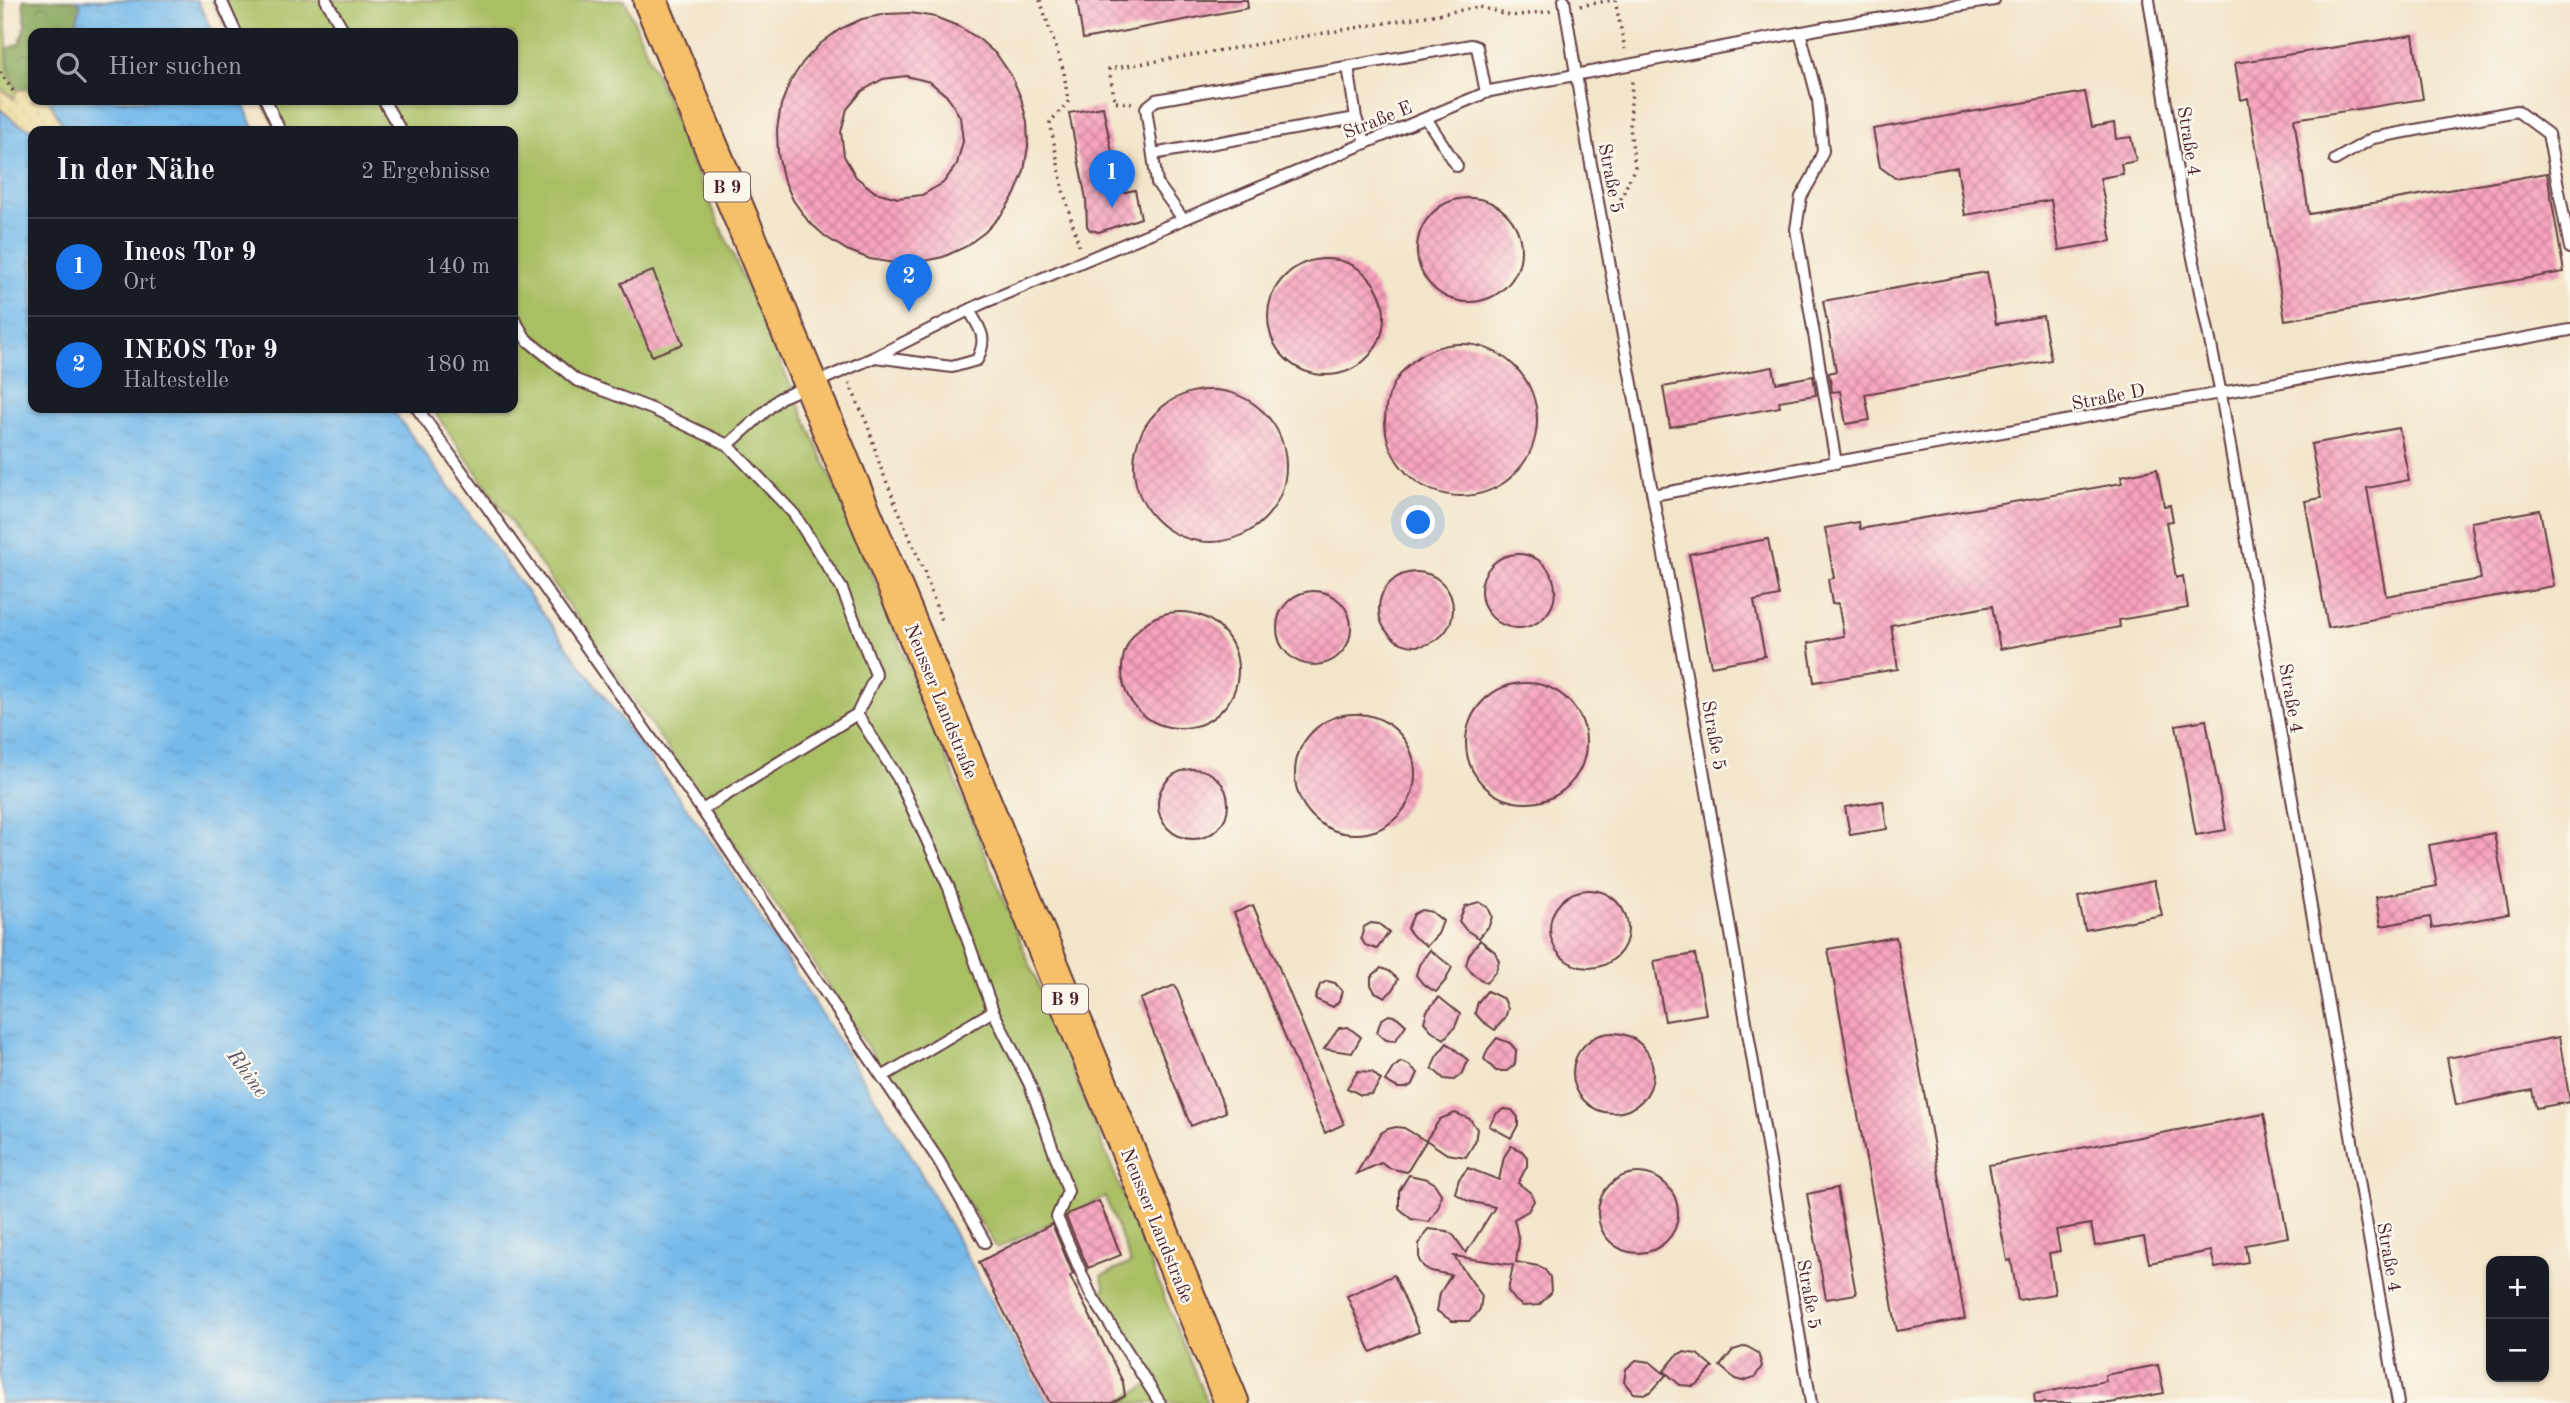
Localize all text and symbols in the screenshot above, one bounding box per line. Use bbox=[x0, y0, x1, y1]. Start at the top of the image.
search box bbox=[28, 28, 518, 105]
icon: search bbox=[52, 48, 90, 86]
text: Hier suchen bbox=[108, 54, 242, 80]
street label: Straße E bbox=[1341, 99, 1415, 144]
street label: Straße 4 bbox=[2173, 105, 2202, 178]
street label: Straße 5 bbox=[1593, 142, 1626, 215]
pin: 1 bbox=[1089, 150, 1135, 208]
text: In der Nähe bbox=[56, 156, 215, 186]
text: 2 Ergebnisse bbox=[361, 160, 490, 183]
road number: B 9 bbox=[704, 172, 750, 202]
text: Ineos Tor 9 bbox=[123, 240, 256, 266]
pin: 2 bbox=[886, 254, 932, 312]
text: 1 bbox=[72, 255, 86, 278]
text: 140 m bbox=[425, 255, 490, 278]
text: Ort bbox=[123, 271, 157, 294]
text: INEOS Tor 9 bbox=[123, 338, 278, 364]
text: 2 bbox=[72, 353, 86, 376]
text: 180 m bbox=[425, 353, 490, 376]
text: Haltestelle bbox=[123, 369, 229, 392]
street label: Straße D bbox=[2070, 382, 2147, 415]
your location bbox=[1401, 505, 1435, 539]
street label: Neusser Landstraße bbox=[900, 622, 979, 782]
street label: Straße 4 bbox=[2274, 662, 2305, 735]
street label: Straße 5 bbox=[1697, 699, 1728, 772]
road number: B 9 bbox=[1042, 984, 1088, 1014]
water label: Rhine bbox=[222, 1045, 271, 1102]
street label: Neusser Landstraße bbox=[1116, 1146, 1195, 1306]
street label: Straße 4 bbox=[2372, 1221, 2403, 1294]
map controls bbox=[2486, 1256, 2549, 1382]
button: + bbox=[2486, 1256, 2549, 1319]
street label: Straße 5 bbox=[1792, 1258, 1823, 1331]
button: − bbox=[2486, 1319, 2549, 1382]

